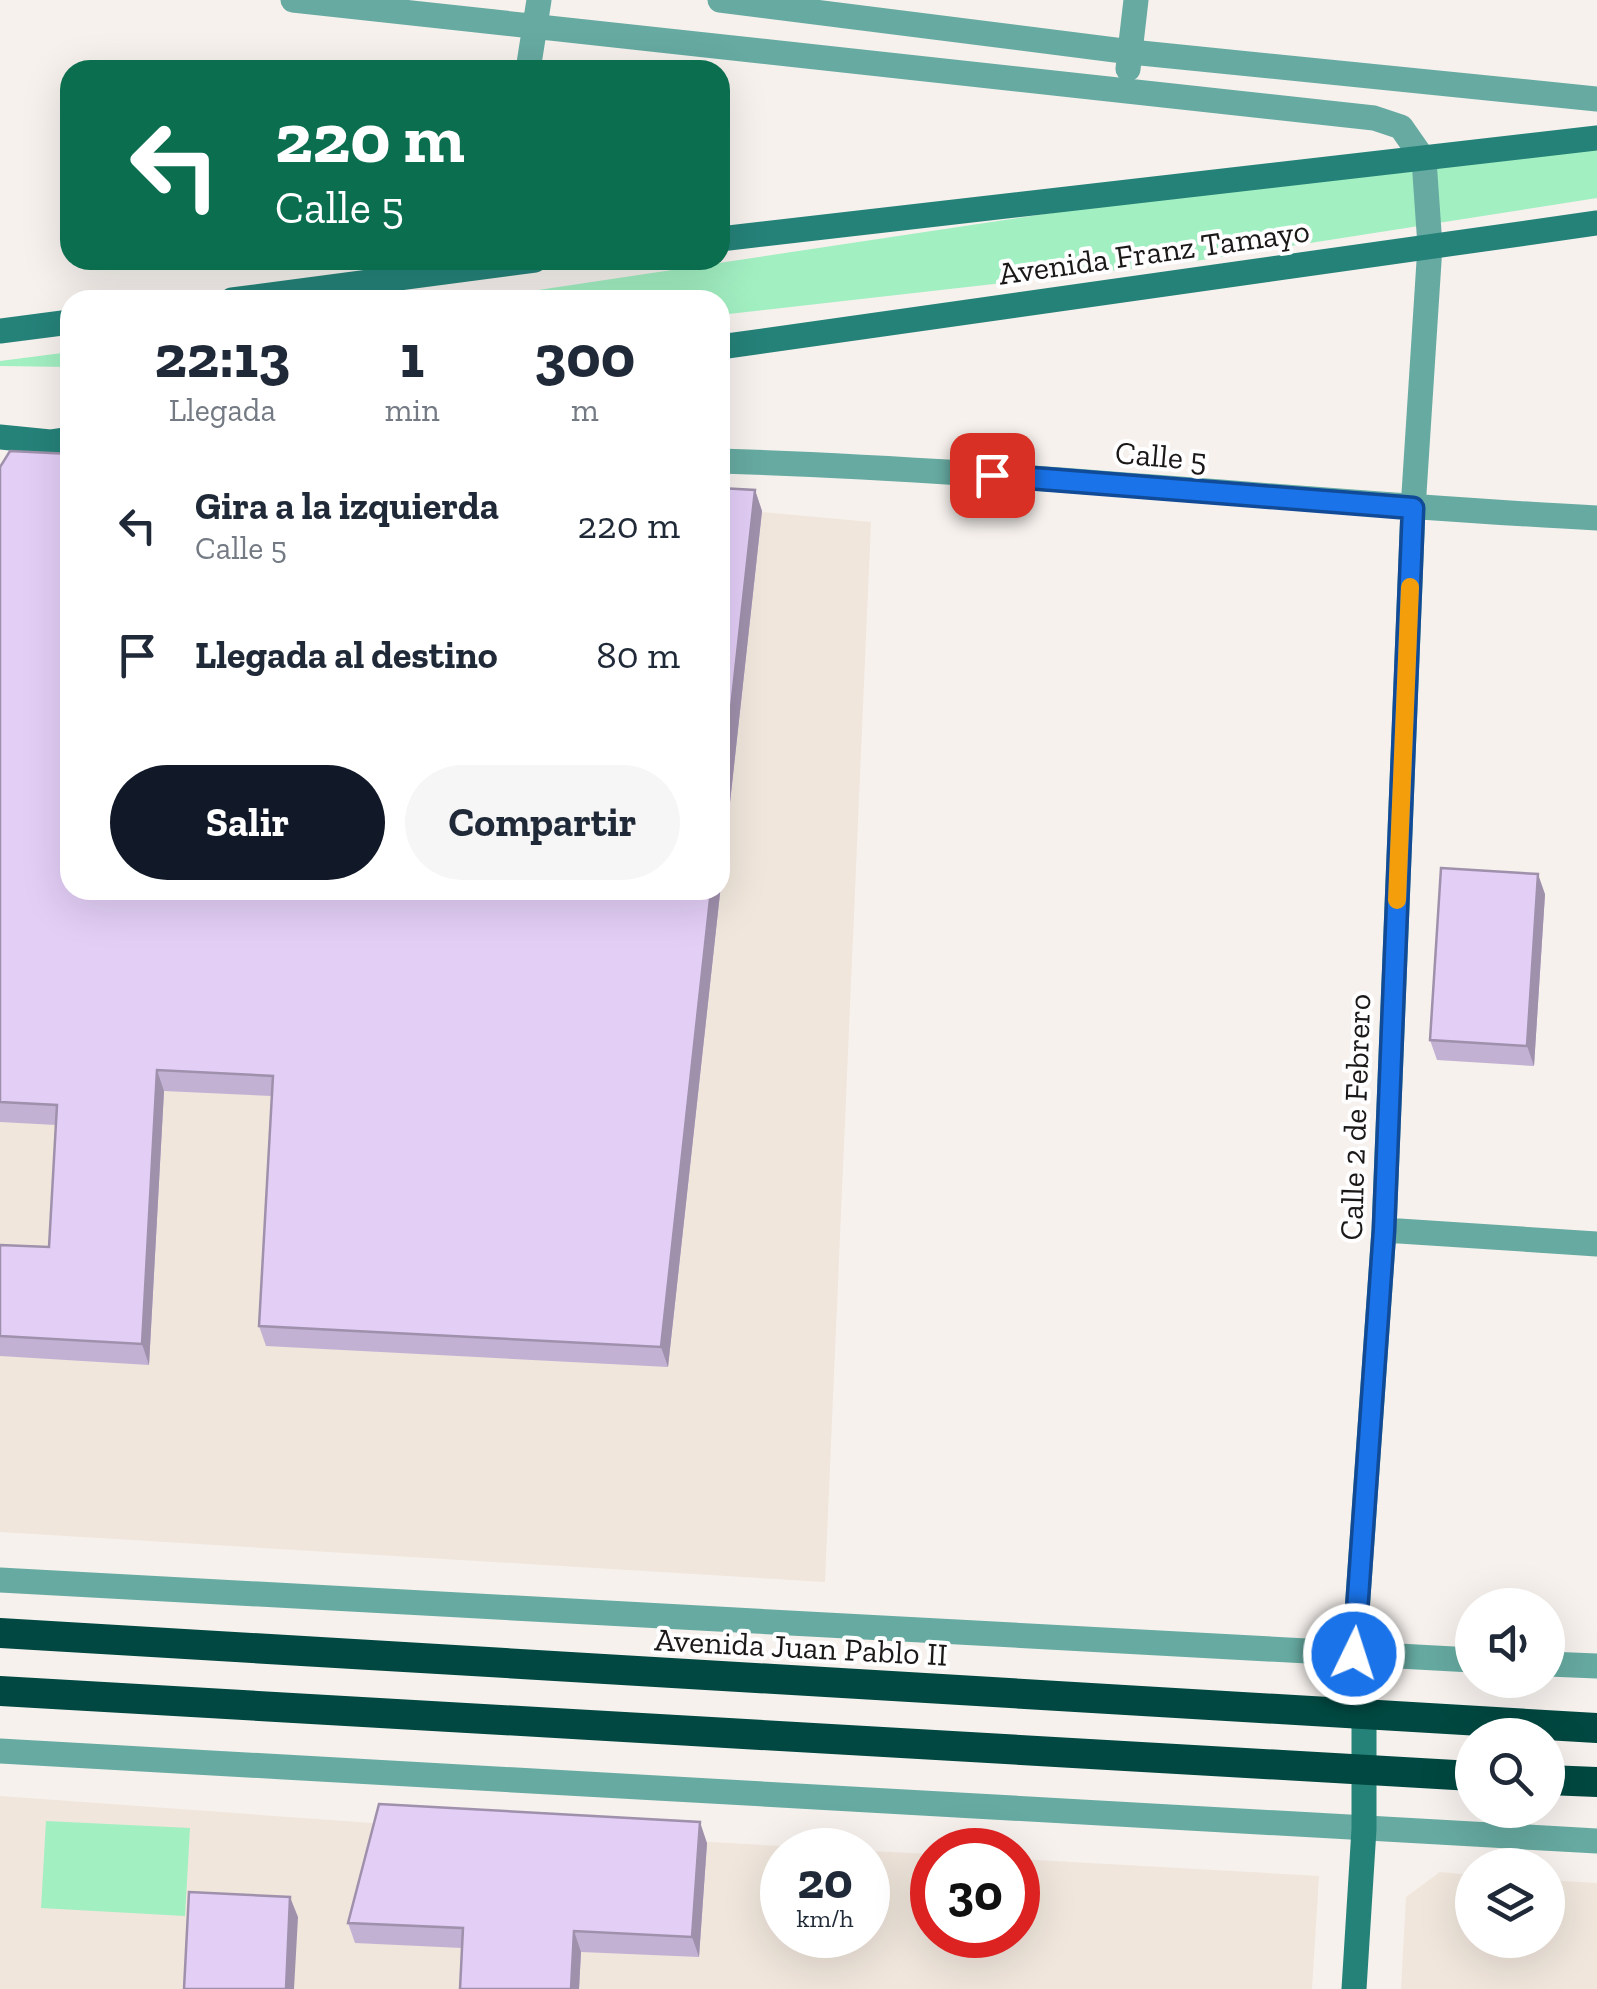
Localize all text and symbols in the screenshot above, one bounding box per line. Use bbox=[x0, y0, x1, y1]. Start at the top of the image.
text: 220 m bbox=[275, 96, 465, 180]
icon: left bbox=[110, 100, 240, 230]
text: Calle 5 bbox=[275, 181, 404, 235]
street label: Avenida Franz Tamayo bbox=[996, 211, 1312, 293]
text: 22:13 bbox=[155, 320, 290, 392]
text: 1 bbox=[400, 320, 424, 392]
text: 300 bbox=[534, 320, 635, 392]
text: Llegada bbox=[169, 391, 276, 429]
text: min bbox=[385, 391, 440, 429]
text: m bbox=[571, 391, 599, 429]
pin bbox=[950, 433, 1035, 518]
street label: Calle 5 bbox=[1114, 433, 1208, 479]
icon: arrive bbox=[965, 448, 1020, 503]
text: Gira a la izquierda bbox=[195, 483, 499, 529]
icon: left bbox=[110, 498, 165, 553]
text: 220 m bbox=[578, 502, 680, 548]
text: Calle 5 bbox=[195, 529, 287, 567]
icon: arrive bbox=[110, 628, 165, 683]
text: Llegada al destino bbox=[195, 632, 498, 678]
text: 80 m bbox=[596, 632, 680, 678]
button: Salir bbox=[110, 765, 385, 880]
button: Compartir bbox=[405, 765, 680, 880]
street label: Calle 2 de Febrero bbox=[1332, 993, 1378, 1241]
map controls bbox=[1455, 1588, 1565, 1958]
button: sound bbox=[1455, 1588, 1565, 1698]
position arrow bbox=[1302, 1602, 1406, 1706]
street label: Avenida Juan Pablo II bbox=[653, 1620, 949, 1674]
button: search bbox=[1455, 1718, 1565, 1828]
speed limit sign: 30 bbox=[910, 1828, 1040, 1958]
button: layers bbox=[1455, 1848, 1565, 1958]
text: 20 bbox=[797, 1851, 853, 1911]
text: km/h bbox=[796, 1903, 854, 1933]

